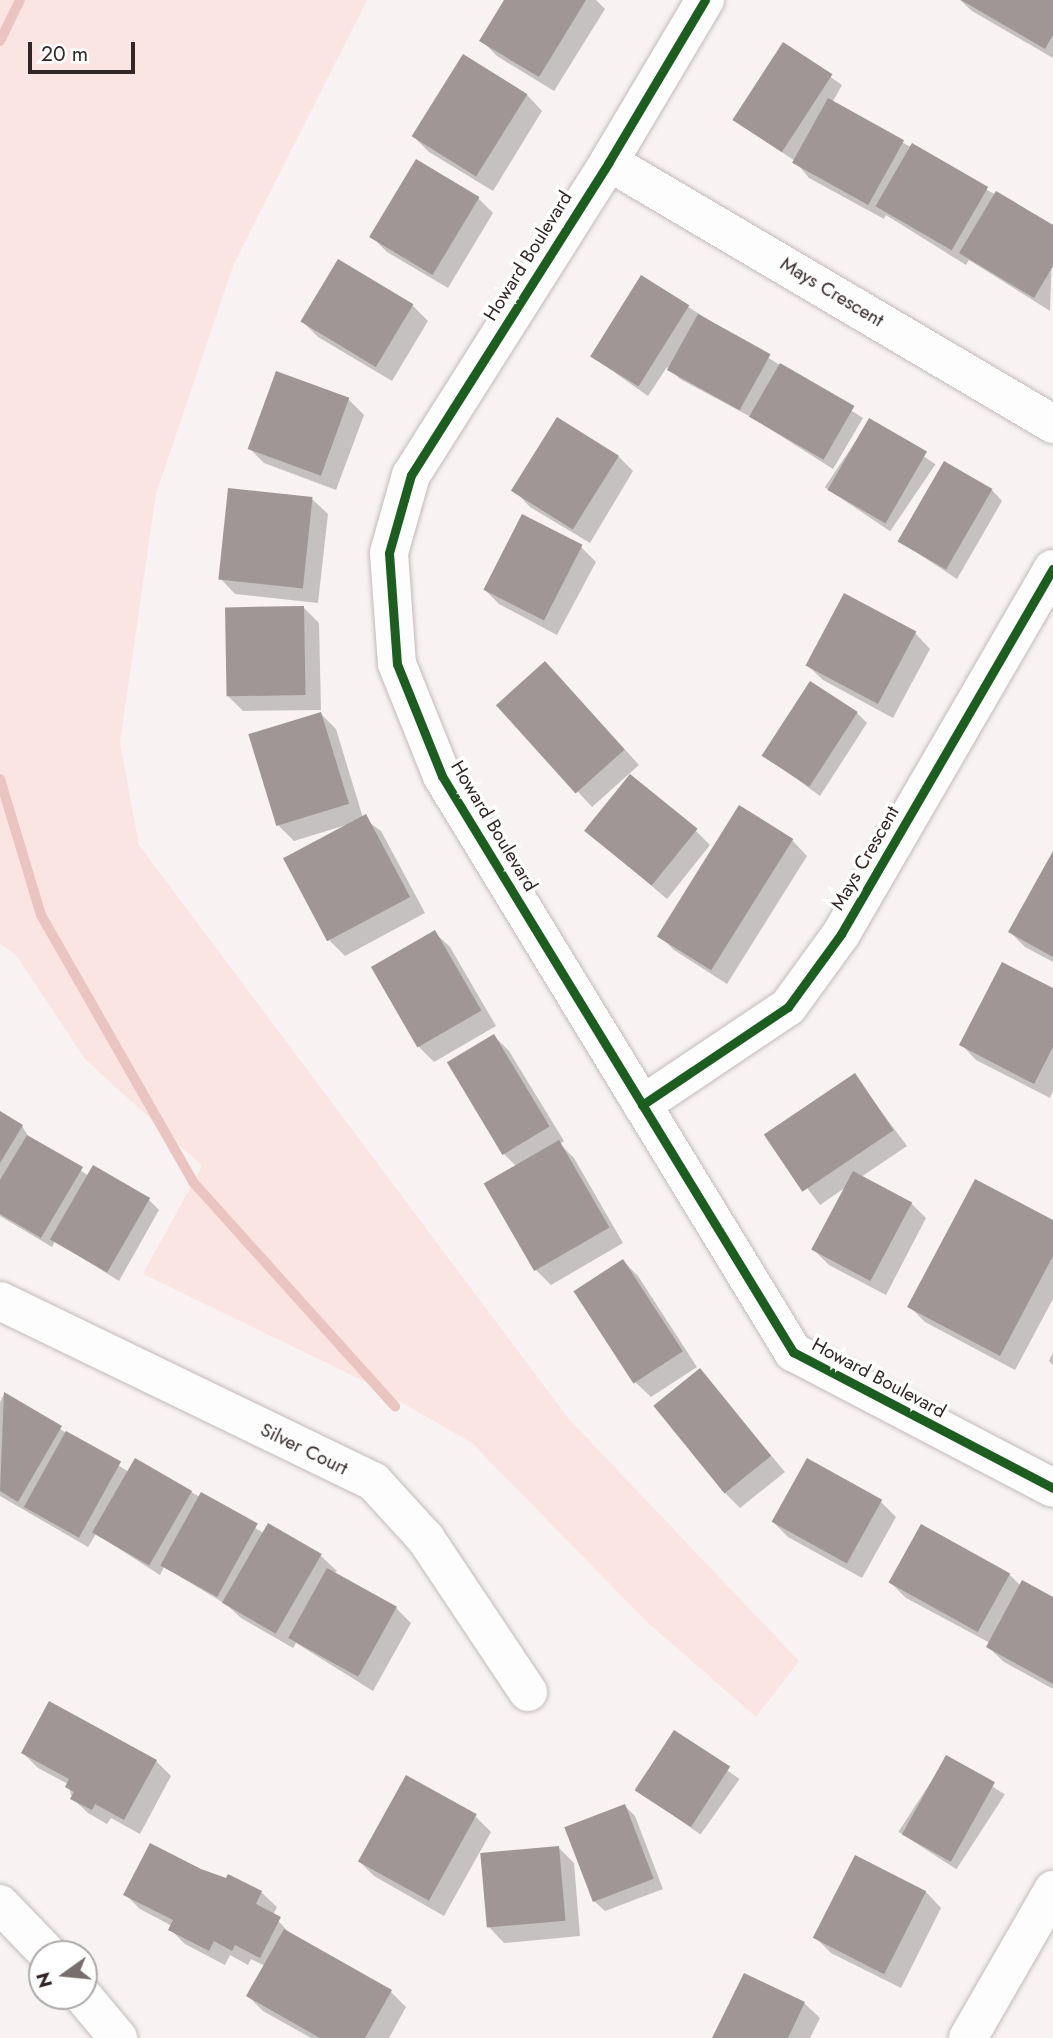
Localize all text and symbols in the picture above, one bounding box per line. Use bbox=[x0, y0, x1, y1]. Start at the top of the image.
scale bar bbox=[32, 28, 138, 72]
text: 20 m bbox=[41, 39, 88, 69]
street label: Howard Boulevard bbox=[479, 187, 577, 325]
street label: Mays Crescent bbox=[776, 252, 888, 332]
street label: Howard Boulevard bbox=[446, 757, 542, 895]
street label: Mays Crescent bbox=[826, 802, 904, 914]
street label: Howard Boulevard bbox=[808, 1333, 950, 1423]
street label: Silver Court bbox=[257, 1418, 351, 1480]
north arrow bbox=[28, 1940, 98, 2010]
text: N bbox=[29, 1969, 59, 1991]

